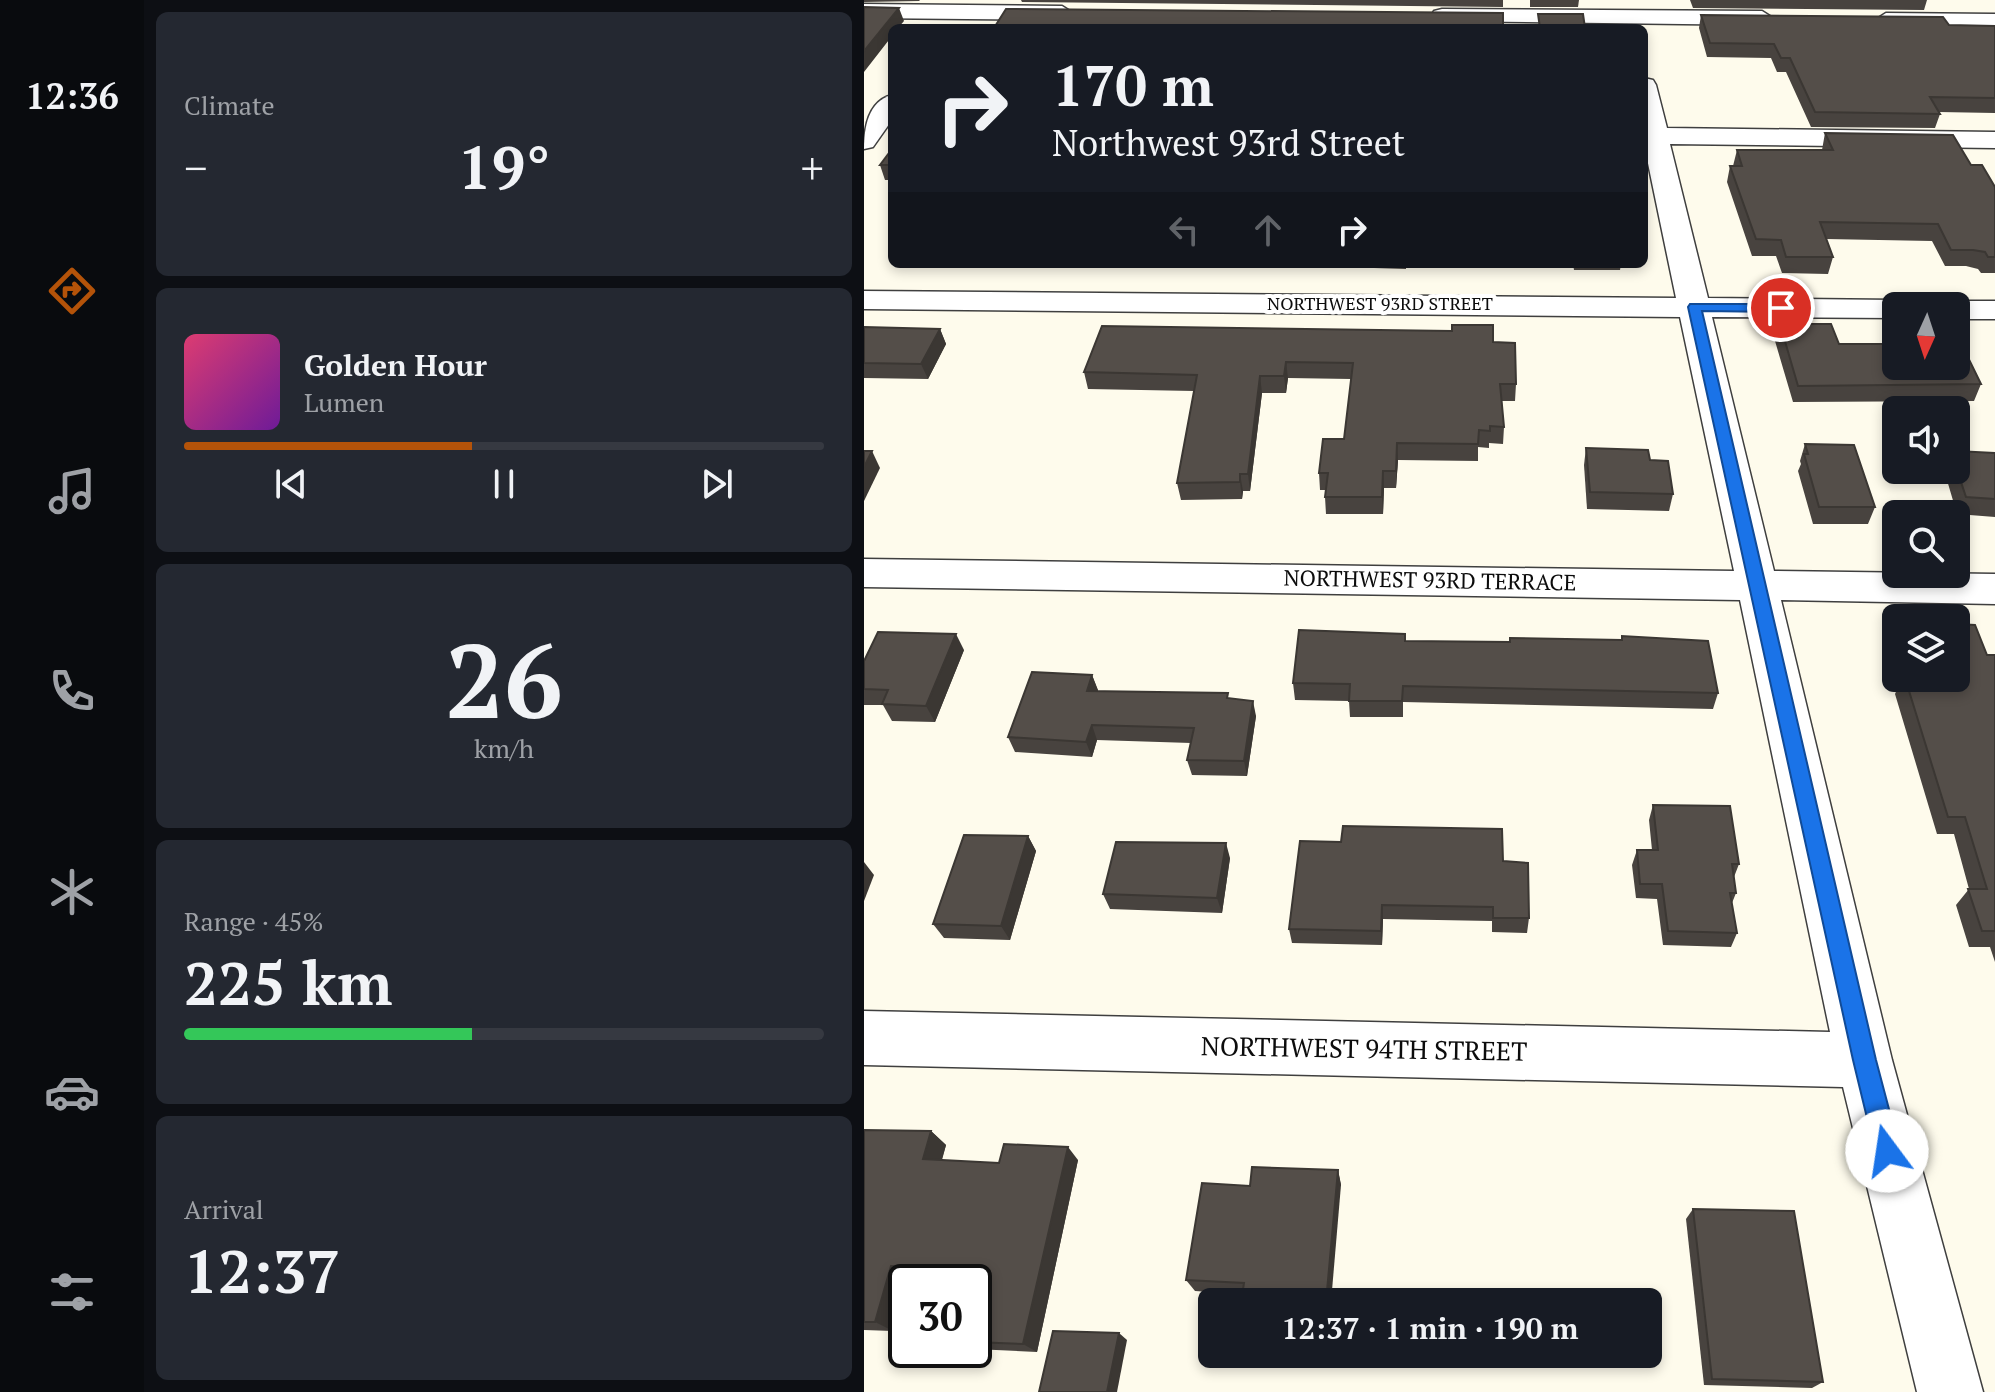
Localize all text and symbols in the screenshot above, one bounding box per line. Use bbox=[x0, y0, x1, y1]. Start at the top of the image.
text: 170 m bbox=[1052, 48, 1214, 122]
icon: right bbox=[920, 56, 1024, 160]
text: 12:36 bbox=[25, 72, 119, 119]
text: Climate bbox=[184, 88, 275, 122]
text: Northwest 93rd Street bbox=[1052, 119, 1405, 166]
text: 19° bbox=[458, 127, 550, 206]
text: − bbox=[184, 138, 207, 197]
text: + bbox=[801, 138, 824, 197]
icon: left bbox=[1162, 208, 1206, 252]
icon: ahead bbox=[1246, 208, 1290, 252]
icon: right bbox=[1330, 208, 1374, 252]
icon: directions bbox=[44, 263, 100, 319]
pin bbox=[1747, 274, 1815, 342]
icon: arrive bbox=[1759, 286, 1803, 330]
street label: NORTHWEST 93RD STREET bbox=[1267, 291, 1493, 315]
north arrow bbox=[1882, 292, 1970, 380]
map controls bbox=[1882, 292, 1970, 692]
text: Golden Hour bbox=[304, 345, 487, 385]
text: Lumen bbox=[304, 385, 384, 419]
button: sound bbox=[1882, 396, 1970, 484]
icon: previous bbox=[269, 462, 313, 506]
icon: pause bbox=[482, 462, 526, 506]
icon: next bbox=[695, 462, 739, 506]
icon: music bbox=[44, 463, 100, 519]
button: search bbox=[1882, 500, 1970, 588]
street label: NORTHWEST 93RD TERRACE bbox=[1283, 562, 1577, 597]
button: layers bbox=[1882, 604, 1970, 692]
text: 26 bbox=[445, 610, 563, 748]
icon: phone bbox=[44, 663, 100, 719]
text: km/h bbox=[474, 731, 534, 765]
icon: climate bbox=[44, 864, 100, 920]
text: Range · 45% bbox=[184, 904, 323, 938]
text: 225 km bbox=[184, 943, 392, 1022]
street label: NORTHWEST 94TH STREET bbox=[1201, 1028, 1527, 1068]
icon: car bbox=[44, 1064, 100, 1120]
position arrow bbox=[1845, 1109, 1929, 1193]
text: Arrival bbox=[184, 1192, 264, 1226]
text: 12:37 bbox=[184, 1231, 340, 1310]
icon: filters bbox=[44, 1264, 100, 1320]
speed limit sign: 30 bbox=[888, 1264, 992, 1368]
text: 12:37 · 1 min · 190 m bbox=[1282, 1308, 1578, 1348]

